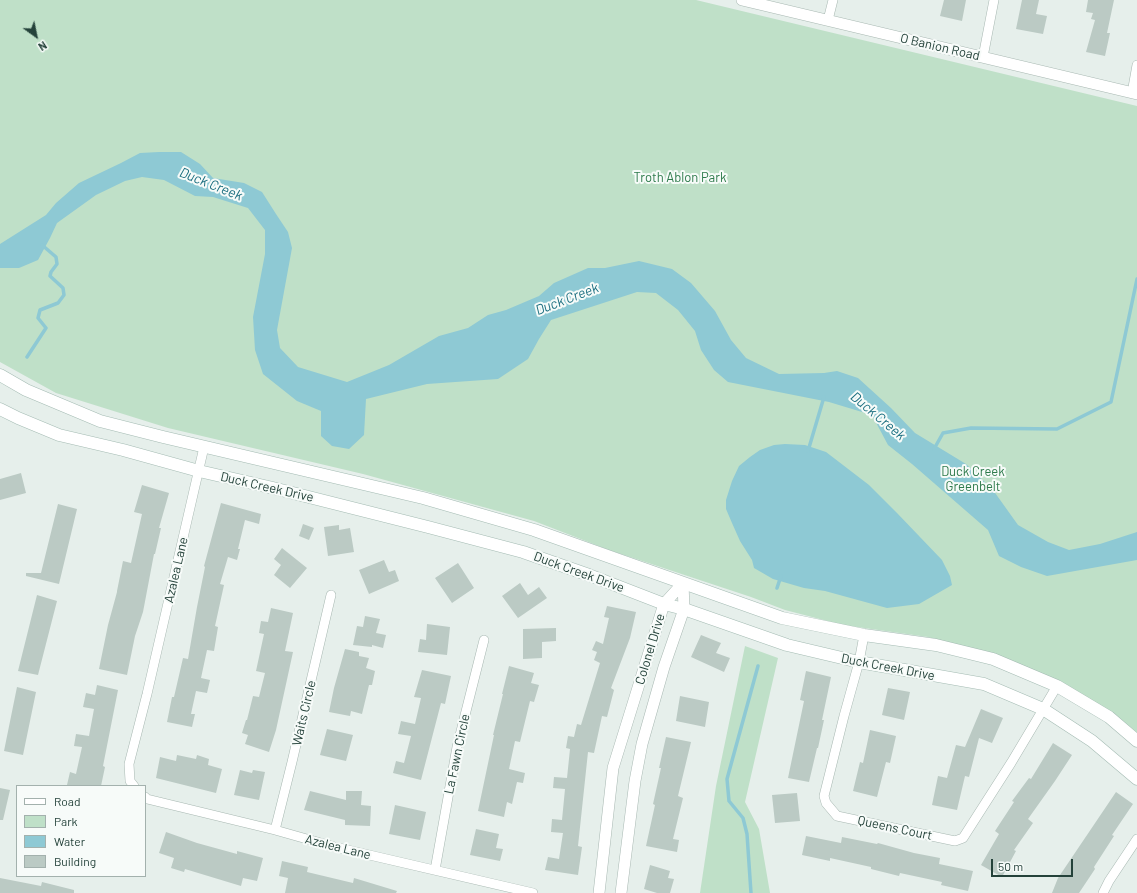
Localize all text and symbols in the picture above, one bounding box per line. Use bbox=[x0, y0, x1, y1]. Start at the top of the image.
north arrow bbox=[16, 16, 56, 56]
street label: O Banion Road bbox=[899, 30, 981, 64]
text: N bbox=[36, 39, 49, 54]
water label: Duck Creek bbox=[177, 164, 245, 204]
park label: Troth Ablon Park bbox=[634, 170, 726, 186]
water label: Duck Creek bbox=[533, 279, 601, 319]
water label: Duck Creek bbox=[847, 388, 909, 444]
park label: Duck Creek Greenbelt bbox=[941, 464, 1005, 495]
street label: Duck Creek Drive bbox=[219, 469, 315, 505]
street label: Azalea Lane bbox=[161, 535, 191, 605]
street label: Duck Creek Drive bbox=[532, 548, 626, 596]
street label: Colonel Drive bbox=[632, 612, 668, 686]
street label: Duck Creek Drive bbox=[840, 650, 936, 684]
street label: Waits Circle bbox=[289, 679, 319, 747]
street label: La Fawn Circle bbox=[441, 712, 473, 796]
legend bbox=[16, 785, 146, 877]
text: Road bbox=[54, 794, 81, 808]
street label: Queens Court bbox=[856, 812, 934, 844]
text: Park bbox=[54, 814, 78, 828]
street label: Azalea Lane bbox=[303, 831, 373, 863]
text: Water bbox=[54, 834, 85, 848]
scale bar bbox=[993, 851, 1075, 877]
text: Building bbox=[54, 854, 96, 868]
text: 50 m bbox=[998, 859, 1023, 873]

